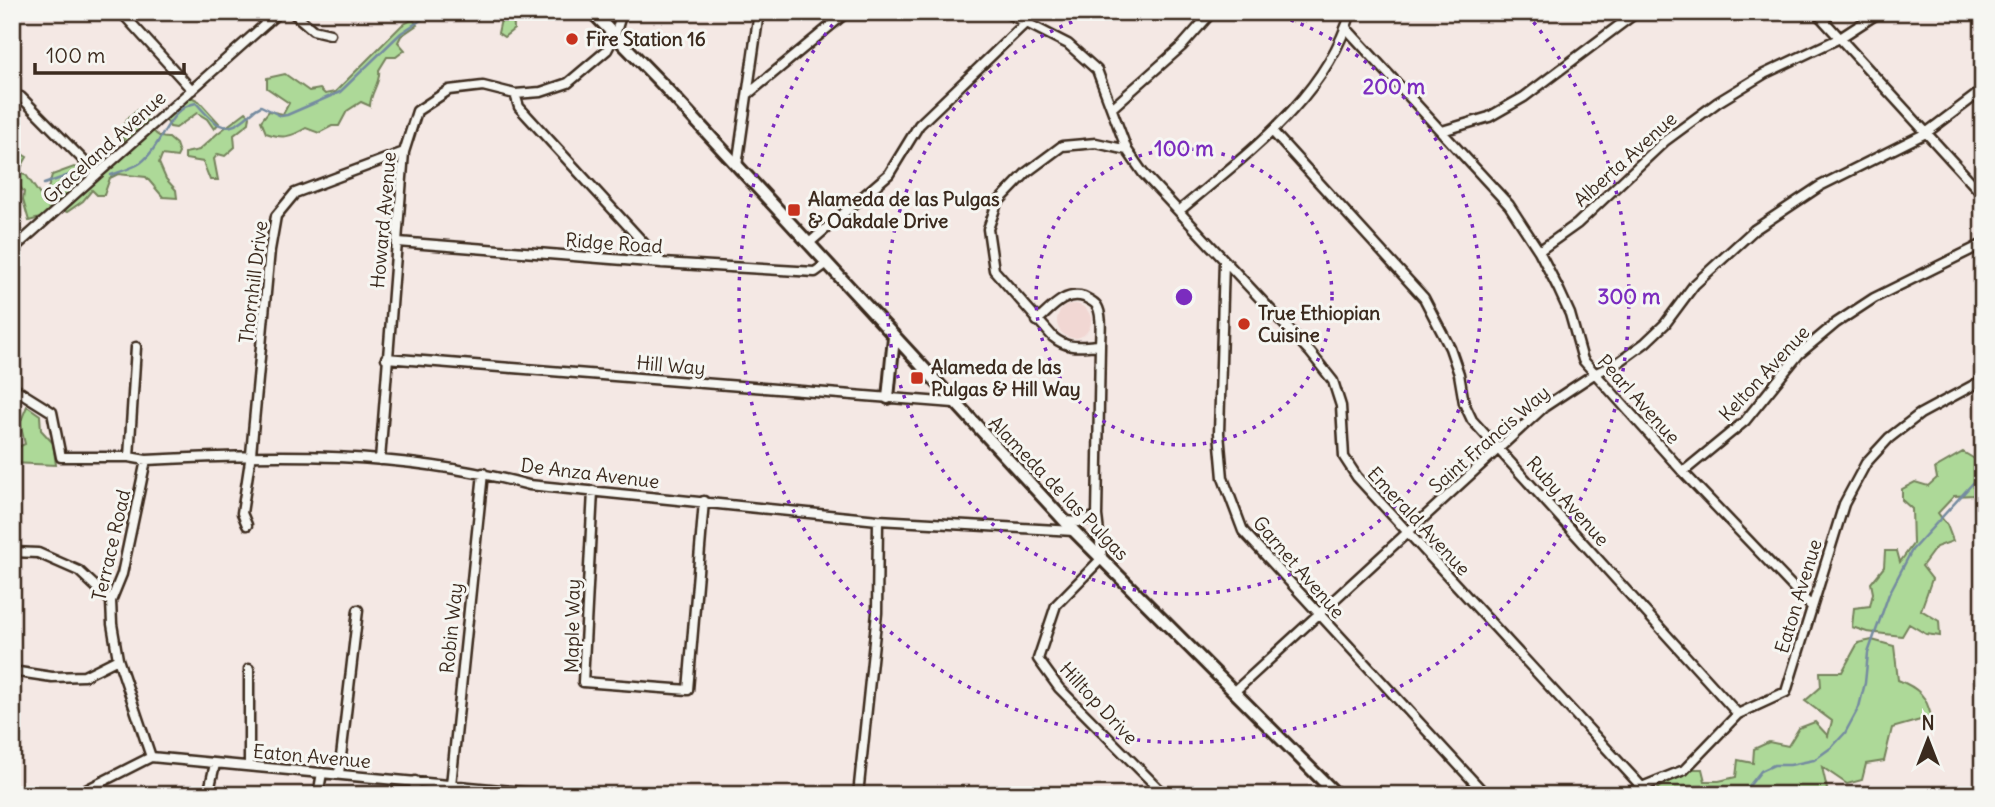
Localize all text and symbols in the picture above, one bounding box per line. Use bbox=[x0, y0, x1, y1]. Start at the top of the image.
place label: Fire Station 16 bbox=[586, 27, 706, 51]
marker: Fire Station 16 bbox=[564, 31, 580, 47]
scale bar bbox=[35, 32, 184, 76]
text: 100 m bbox=[46, 42, 105, 69]
text: 200 m bbox=[1363, 73, 1426, 100]
street label: Graceland Avenue bbox=[38, 86, 170, 208]
street label: Alberta Avenue bbox=[1569, 106, 1681, 212]
text: 100 m bbox=[1154, 135, 1214, 162]
street label: Howard Avenue bbox=[365, 151, 401, 289]
place label: Alameda de las Pulgas & Oakdale Drive bbox=[808, 187, 1000, 233]
marker: Alameda de las Pulgas & Oakdale Drive bbox=[786, 202, 802, 218]
street label: Thornhill Drive bbox=[234, 219, 272, 345]
street label: Ridge Road bbox=[565, 228, 663, 258]
text: 300 m bbox=[1598, 283, 1661, 310]
centre of rings bbox=[1172, 285, 1196, 309]
place label: True Ethiopian Cuisine bbox=[1258, 301, 1380, 347]
marker: True Ethiopian Cuisine bbox=[1236, 316, 1252, 332]
street label: Kelton Avenue bbox=[1714, 320, 1814, 426]
street label: Pearl Avenue bbox=[1593, 349, 1685, 449]
street label: Hill Way bbox=[636, 350, 706, 380]
place label: Alameda de las Pulgas & Hill Way bbox=[931, 355, 1081, 401]
marker: Alameda de las Pulgas & Hill Way bbox=[909, 370, 925, 386]
street label: Saint Francis Way bbox=[1424, 380, 1554, 498]
street label: Alameda de las Pulgas bbox=[984, 411, 1134, 565]
street label: Ruby Avenue bbox=[1521, 451, 1615, 551]
street label: De Anza Avenue bbox=[519, 453, 661, 493]
street label: Emerald Avenue bbox=[1362, 462, 1476, 580]
street label: Terrace Road bbox=[87, 487, 135, 603]
street label: Garnet Avenue bbox=[1248, 511, 1350, 623]
street label: Eaton Avenue bbox=[1769, 536, 1827, 656]
street label: Maple Way bbox=[559, 579, 585, 673]
street label: Robin Way bbox=[434, 581, 468, 675]
street label: Hilltop Drive bbox=[1055, 657, 1143, 749]
north arrow bbox=[1894, 706, 1964, 776]
text: N bbox=[1921, 711, 1935, 735]
street label: Eaton Avenue bbox=[252, 739, 372, 773]

